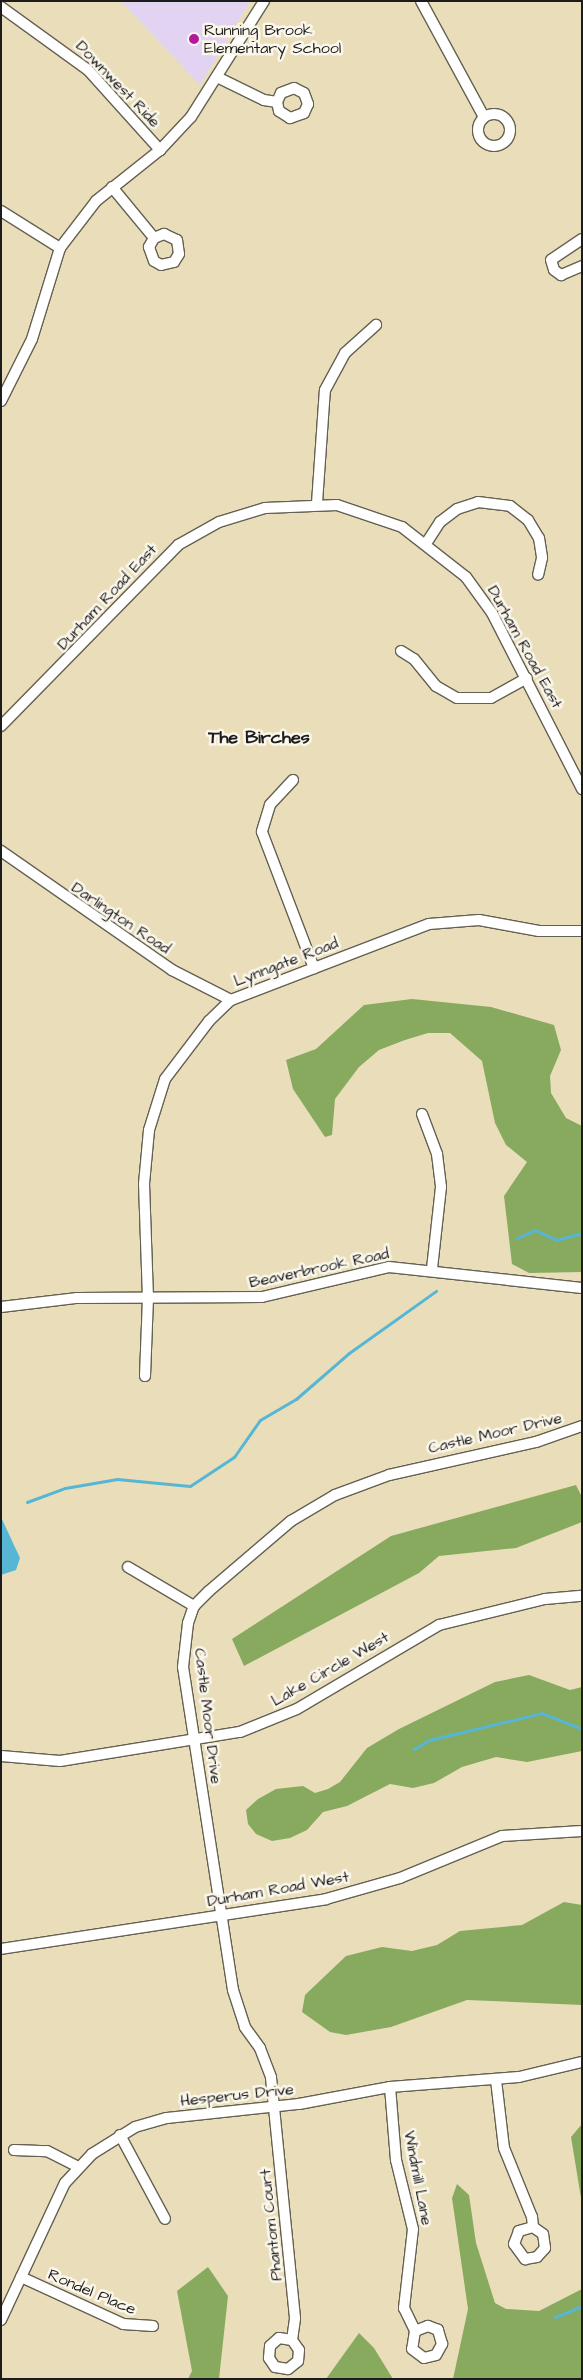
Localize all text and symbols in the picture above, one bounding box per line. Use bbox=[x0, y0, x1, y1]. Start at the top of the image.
place label: Running Brook Elementary School bbox=[204, 20, 341, 58]
marker: Running Brook Elementary School bbox=[188, 33, 200, 45]
street label: Downwest Ride bbox=[72, 37, 164, 131]
street label: Durham Road East bbox=[53, 540, 161, 654]
street label: Durham Road East bbox=[483, 582, 567, 712]
district label: The Birches bbox=[208, 727, 310, 749]
street label: Darlington Road bbox=[68, 878, 174, 958]
street label: Lynngate Road bbox=[231, 933, 341, 991]
street label: Beaverbrook Road bbox=[247, 1244, 391, 1292]
street label: Castle Moor Drive bbox=[426, 1408, 564, 1458]
street label: Lake Circle West bbox=[268, 1628, 392, 1710]
street label: Castle Moor Drive bbox=[190, 1647, 226, 1785]
street label: Durham Road West bbox=[206, 1867, 350, 1911]
street label: Hesperus Drive bbox=[179, 2079, 295, 2111]
street label: Windmill Lane bbox=[399, 2129, 437, 2227]
street label: Phantom Court bbox=[256, 2168, 286, 2282]
street label: Rondel Place bbox=[45, 2265, 139, 2319]

